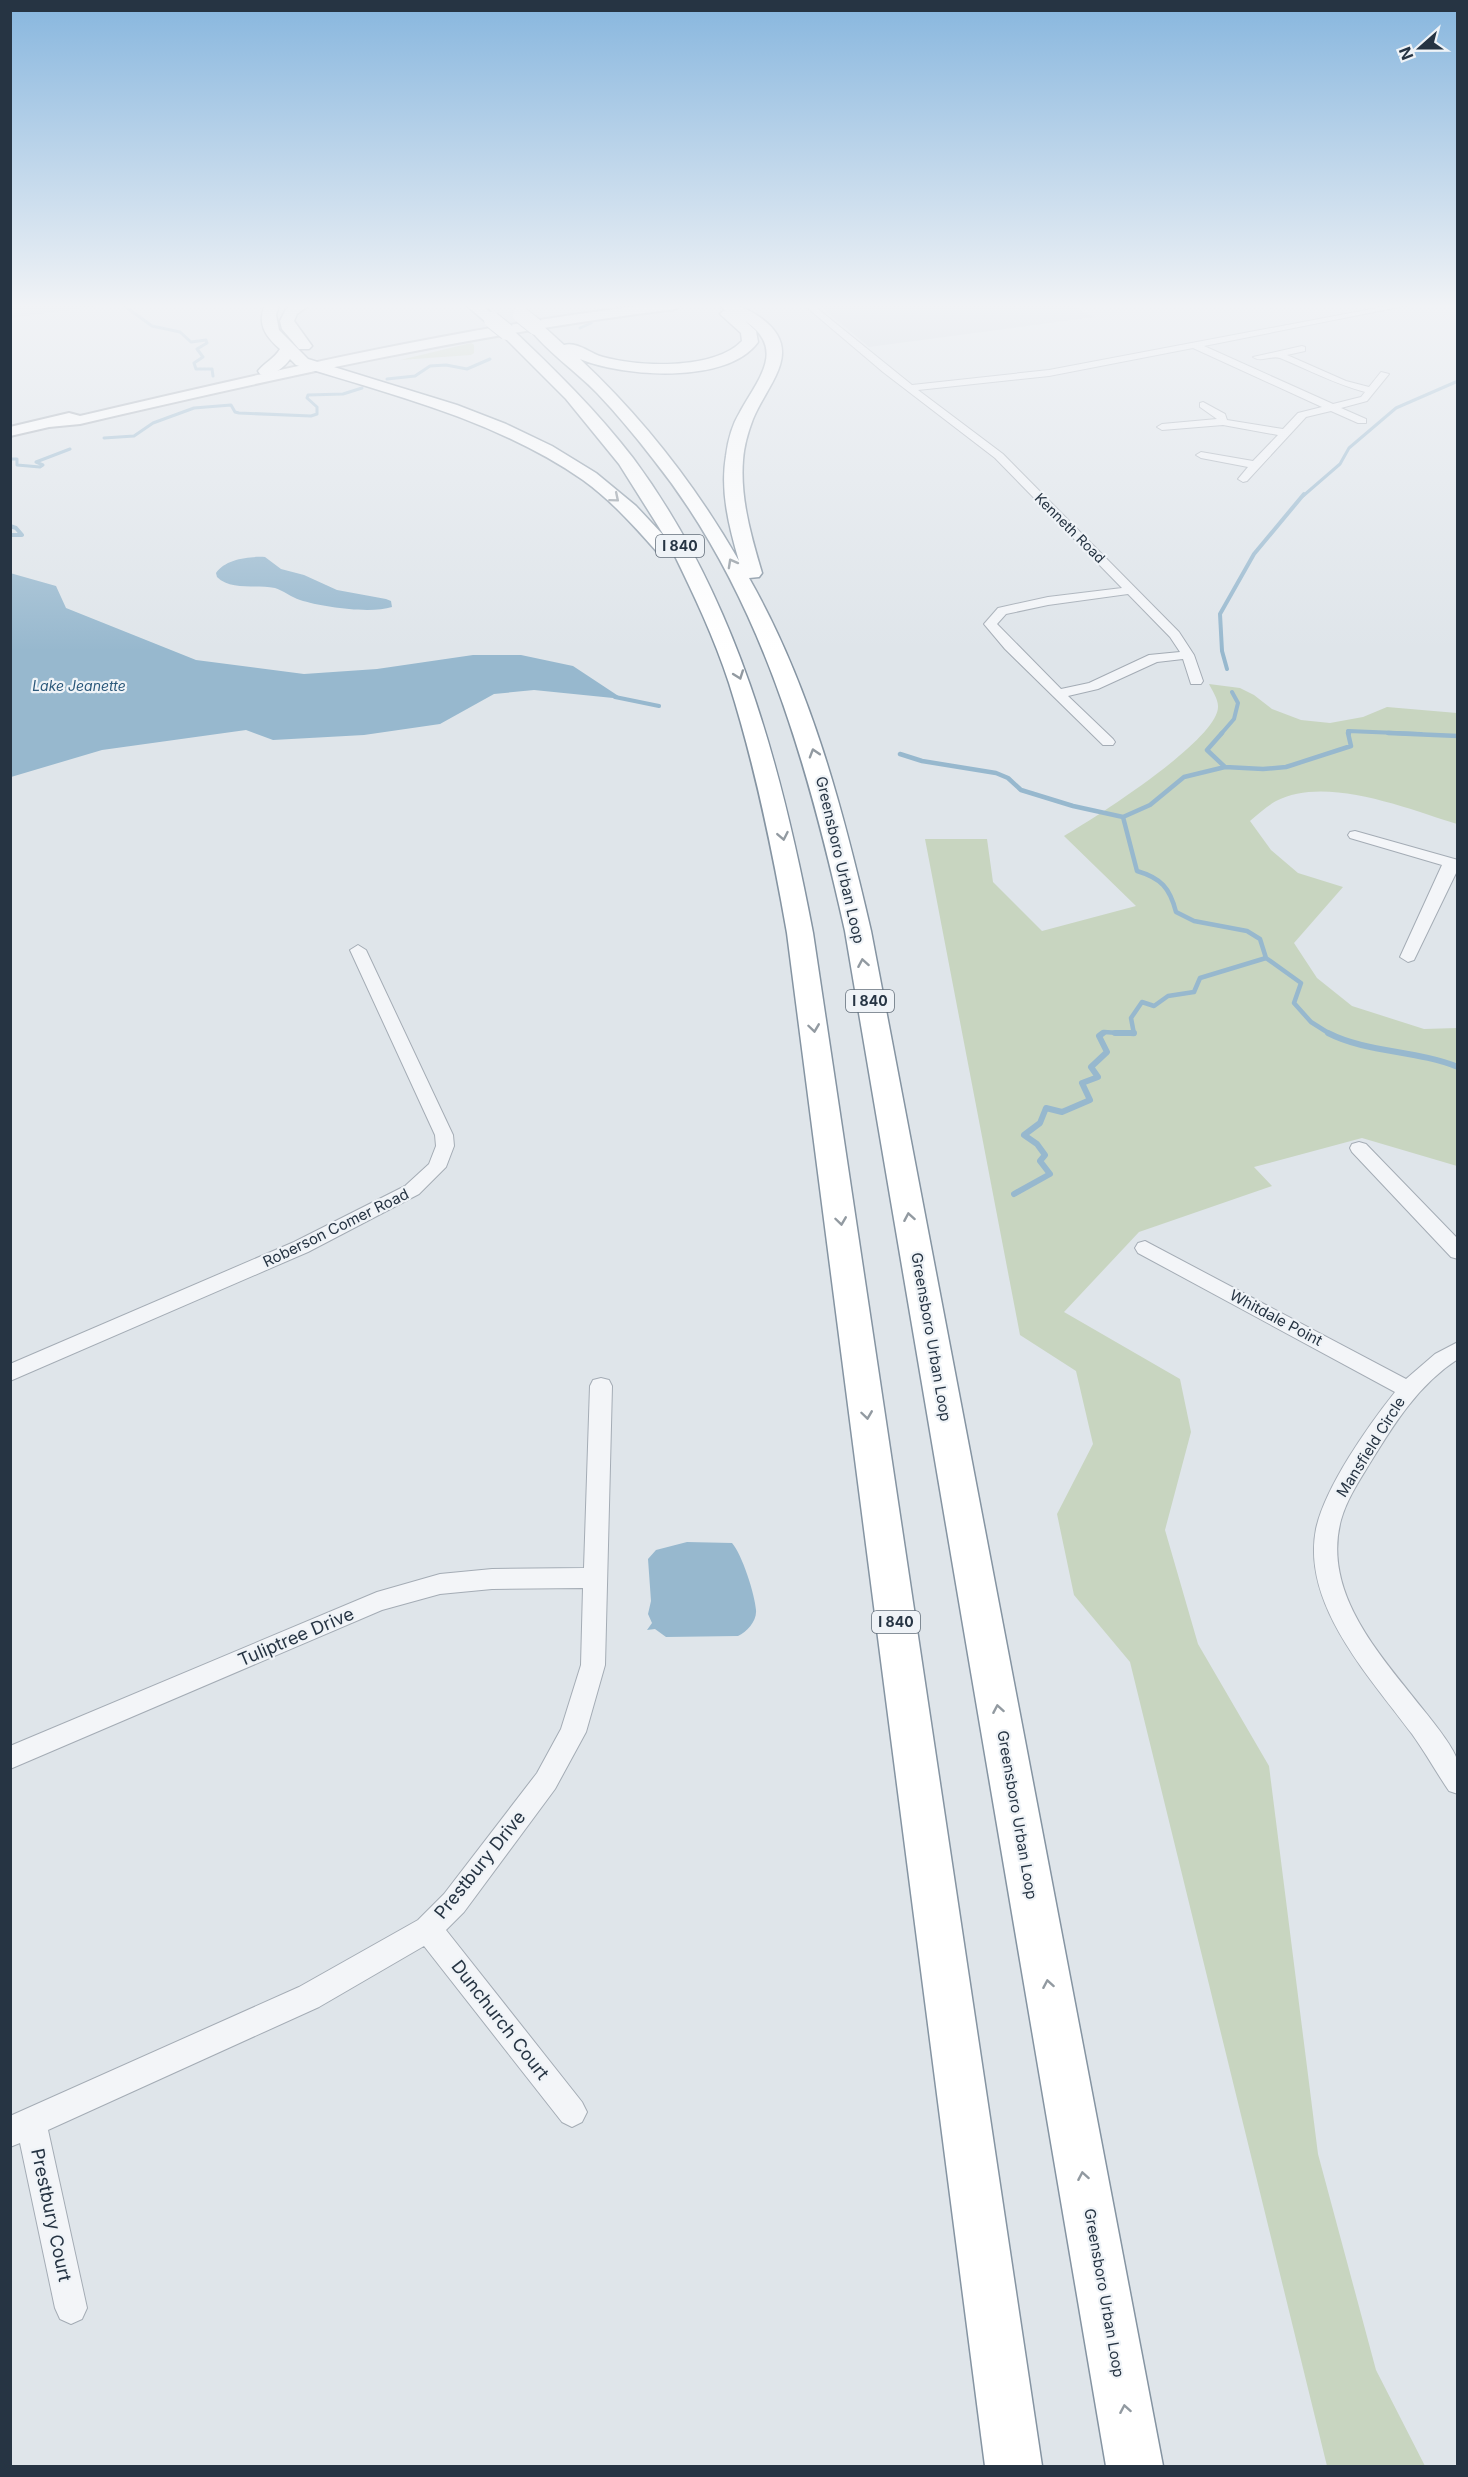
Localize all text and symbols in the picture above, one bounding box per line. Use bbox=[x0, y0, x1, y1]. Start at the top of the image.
north arrow bbox=[1390, 18, 1450, 78]
text: N bbox=[1394, 44, 1418, 63]
street label: Kenneth Road bbox=[1032, 489, 1109, 566]
one-way arrow bbox=[608, 490, 619, 501]
road number: I 840 bbox=[656, 535, 704, 557]
one-way arrow bbox=[728, 559, 739, 569]
one-way arrow bbox=[731, 670, 744, 680]
water label: Lake Jeanette bbox=[32, 677, 126, 694]
one-way arrow bbox=[808, 748, 821, 759]
street label: Greensboro Urban Loop bbox=[812, 774, 869, 945]
one-way arrow bbox=[776, 830, 789, 840]
one-way arrow bbox=[858, 959, 870, 968]
road number: I 840 bbox=[846, 990, 894, 1012]
one-way arrow bbox=[807, 1024, 819, 1033]
street label: Roberson Comer Road bbox=[260, 1184, 412, 1271]
one-way arrow bbox=[903, 1212, 916, 1222]
one-way arrow bbox=[834, 1217, 846, 1226]
street label: Greensboro Urban Loop bbox=[907, 1251, 956, 1423]
street label: Whitdale Point bbox=[1227, 1285, 1326, 1350]
street label: Mansfield Circle bbox=[1332, 1393, 1409, 1500]
one-way arrow bbox=[861, 1410, 873, 1419]
street label: Tuliptree Drive bbox=[235, 1603, 357, 1670]
road number: I 840 bbox=[872, 1611, 920, 1633]
one-way arrow bbox=[992, 1705, 1005, 1715]
street label: Greensboro Urban Loop bbox=[993, 1729, 1042, 1901]
street label: Prestbury Drive bbox=[430, 1807, 529, 1923]
street label: Dunchurch Court bbox=[447, 1956, 554, 2084]
one-way arrow bbox=[1042, 1979, 1055, 1989]
street label: Prestbury Court bbox=[27, 2147, 76, 2283]
one-way arrow bbox=[1077, 2171, 1089, 2180]
street label: Greensboro Urban Loop bbox=[1080, 2207, 1129, 2379]
one-way arrow bbox=[1119, 2404, 1132, 2414]

